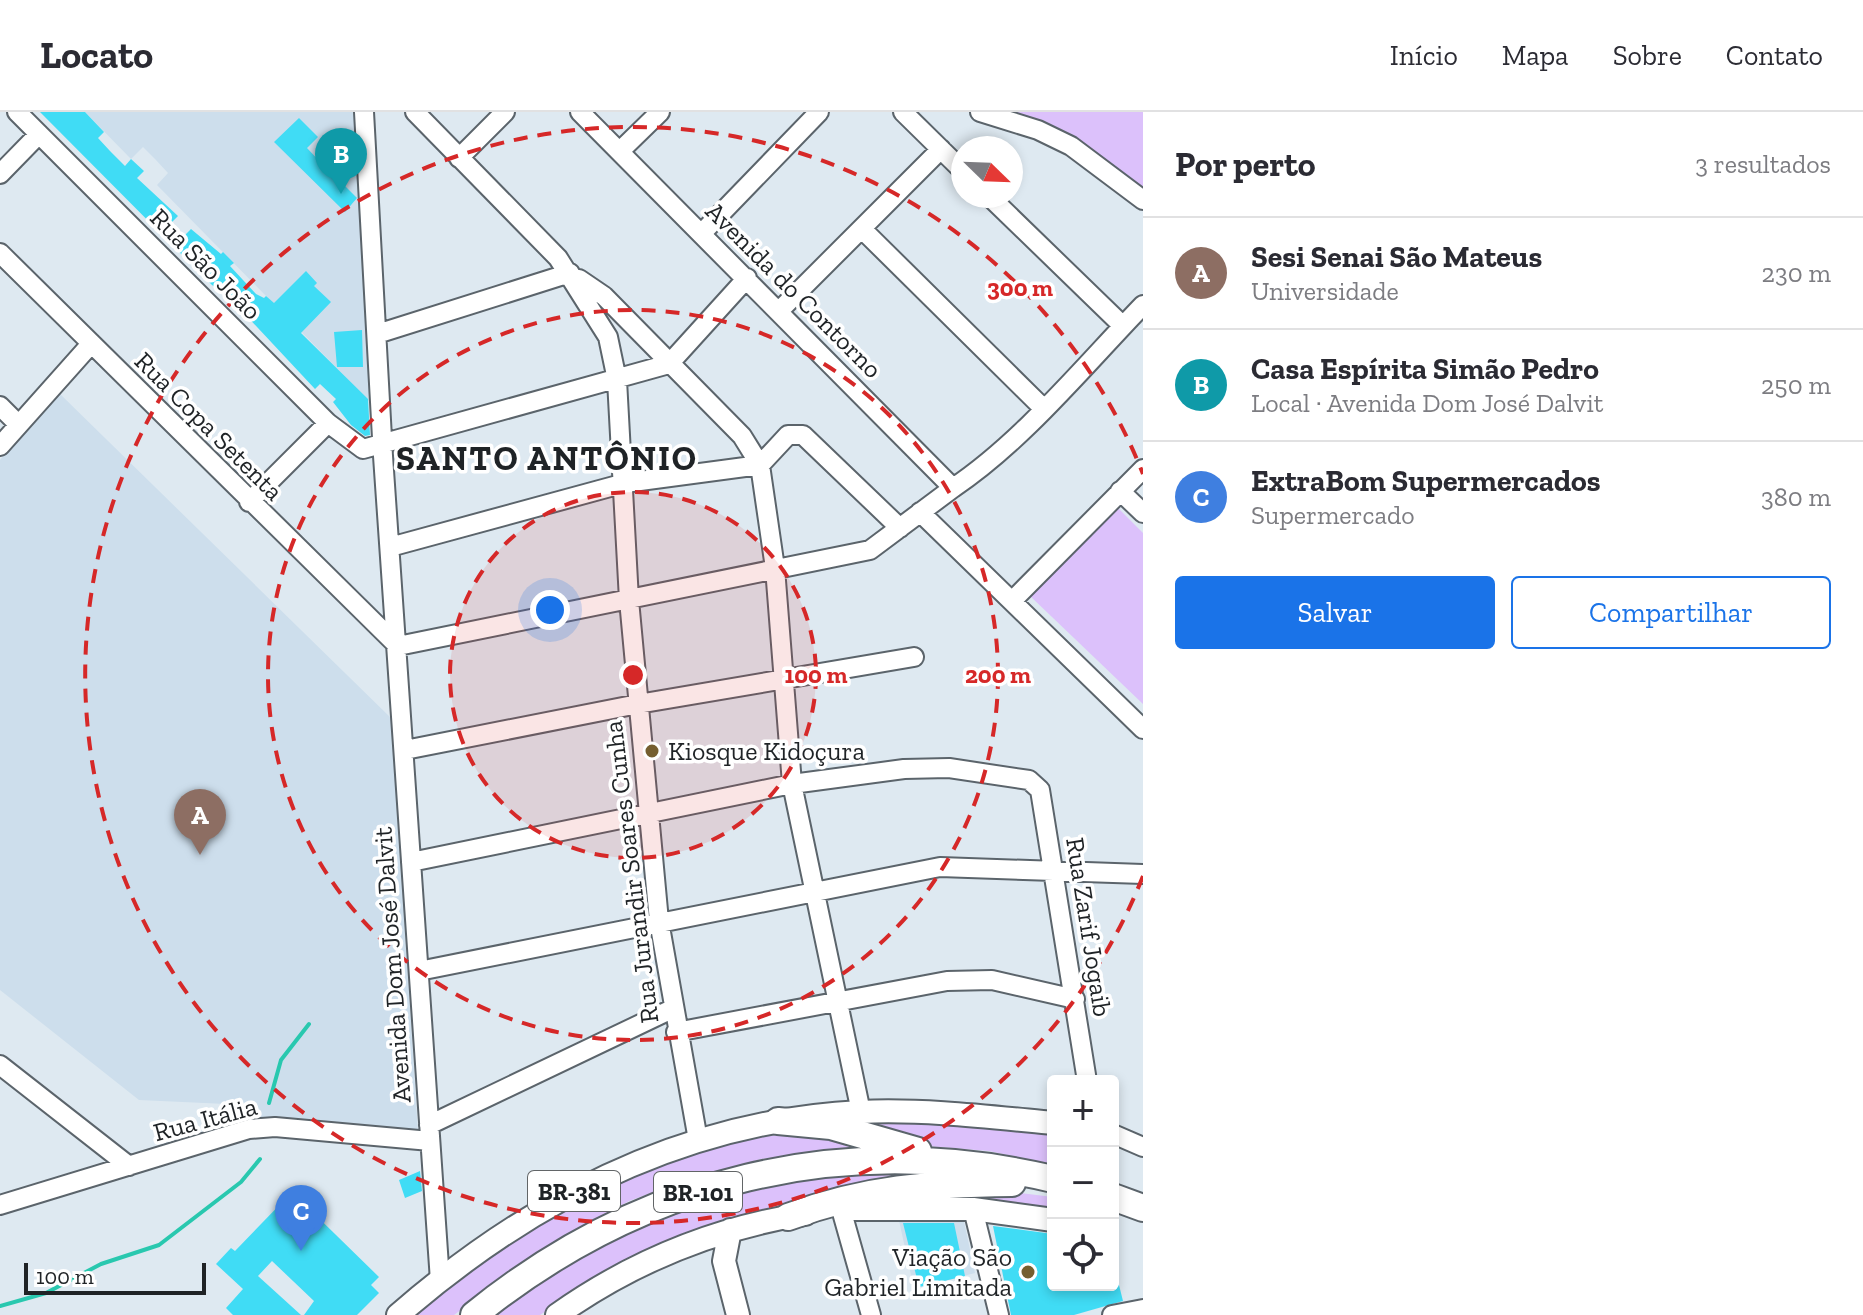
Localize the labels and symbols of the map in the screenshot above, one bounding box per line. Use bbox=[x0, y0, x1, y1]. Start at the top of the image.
pin: B bbox=[315, 128, 367, 194]
north arrow bbox=[951, 136, 1023, 208]
street label: Avenida do Contorno bbox=[699, 195, 889, 385]
street label: Rua São João bbox=[144, 202, 268, 326]
text: 300 m bbox=[987, 273, 1053, 302]
street label: Rua Copa Setenta bbox=[128, 345, 290, 507]
district label: SANTO ANTÔNIO bbox=[396, 438, 698, 479]
your location bbox=[530, 590, 570, 630]
text: 100 m bbox=[785, 660, 847, 689]
text: 200 m bbox=[965, 660, 1031, 689]
centre of rings bbox=[619, 661, 647, 689]
street label: Rua Jurandir Soares Cunha bbox=[597, 719, 665, 1025]
place label: Kiosque Kidoçura bbox=[668, 735, 865, 767]
marker: Kiosque Kidoçura bbox=[643, 742, 661, 760]
pin: A bbox=[174, 789, 226, 855]
street label: Avenida Dom José Dalvit bbox=[366, 826, 418, 1104]
street label: Rua Zarif Jogaib bbox=[1059, 835, 1119, 1019]
street label: Rua Itália bbox=[150, 1090, 261, 1148]
road number: BR-381 bbox=[528, 1171, 620, 1211]
road number: BR-101 bbox=[654, 1172, 742, 1212]
pin: C bbox=[275, 1185, 327, 1251]
place label: Viação São Gabriel Limitada bbox=[824, 1241, 1012, 1303]
scale bar bbox=[24, 1259, 206, 1295]
marker: Viação São Gabriel Limitada bbox=[1019, 1263, 1037, 1281]

